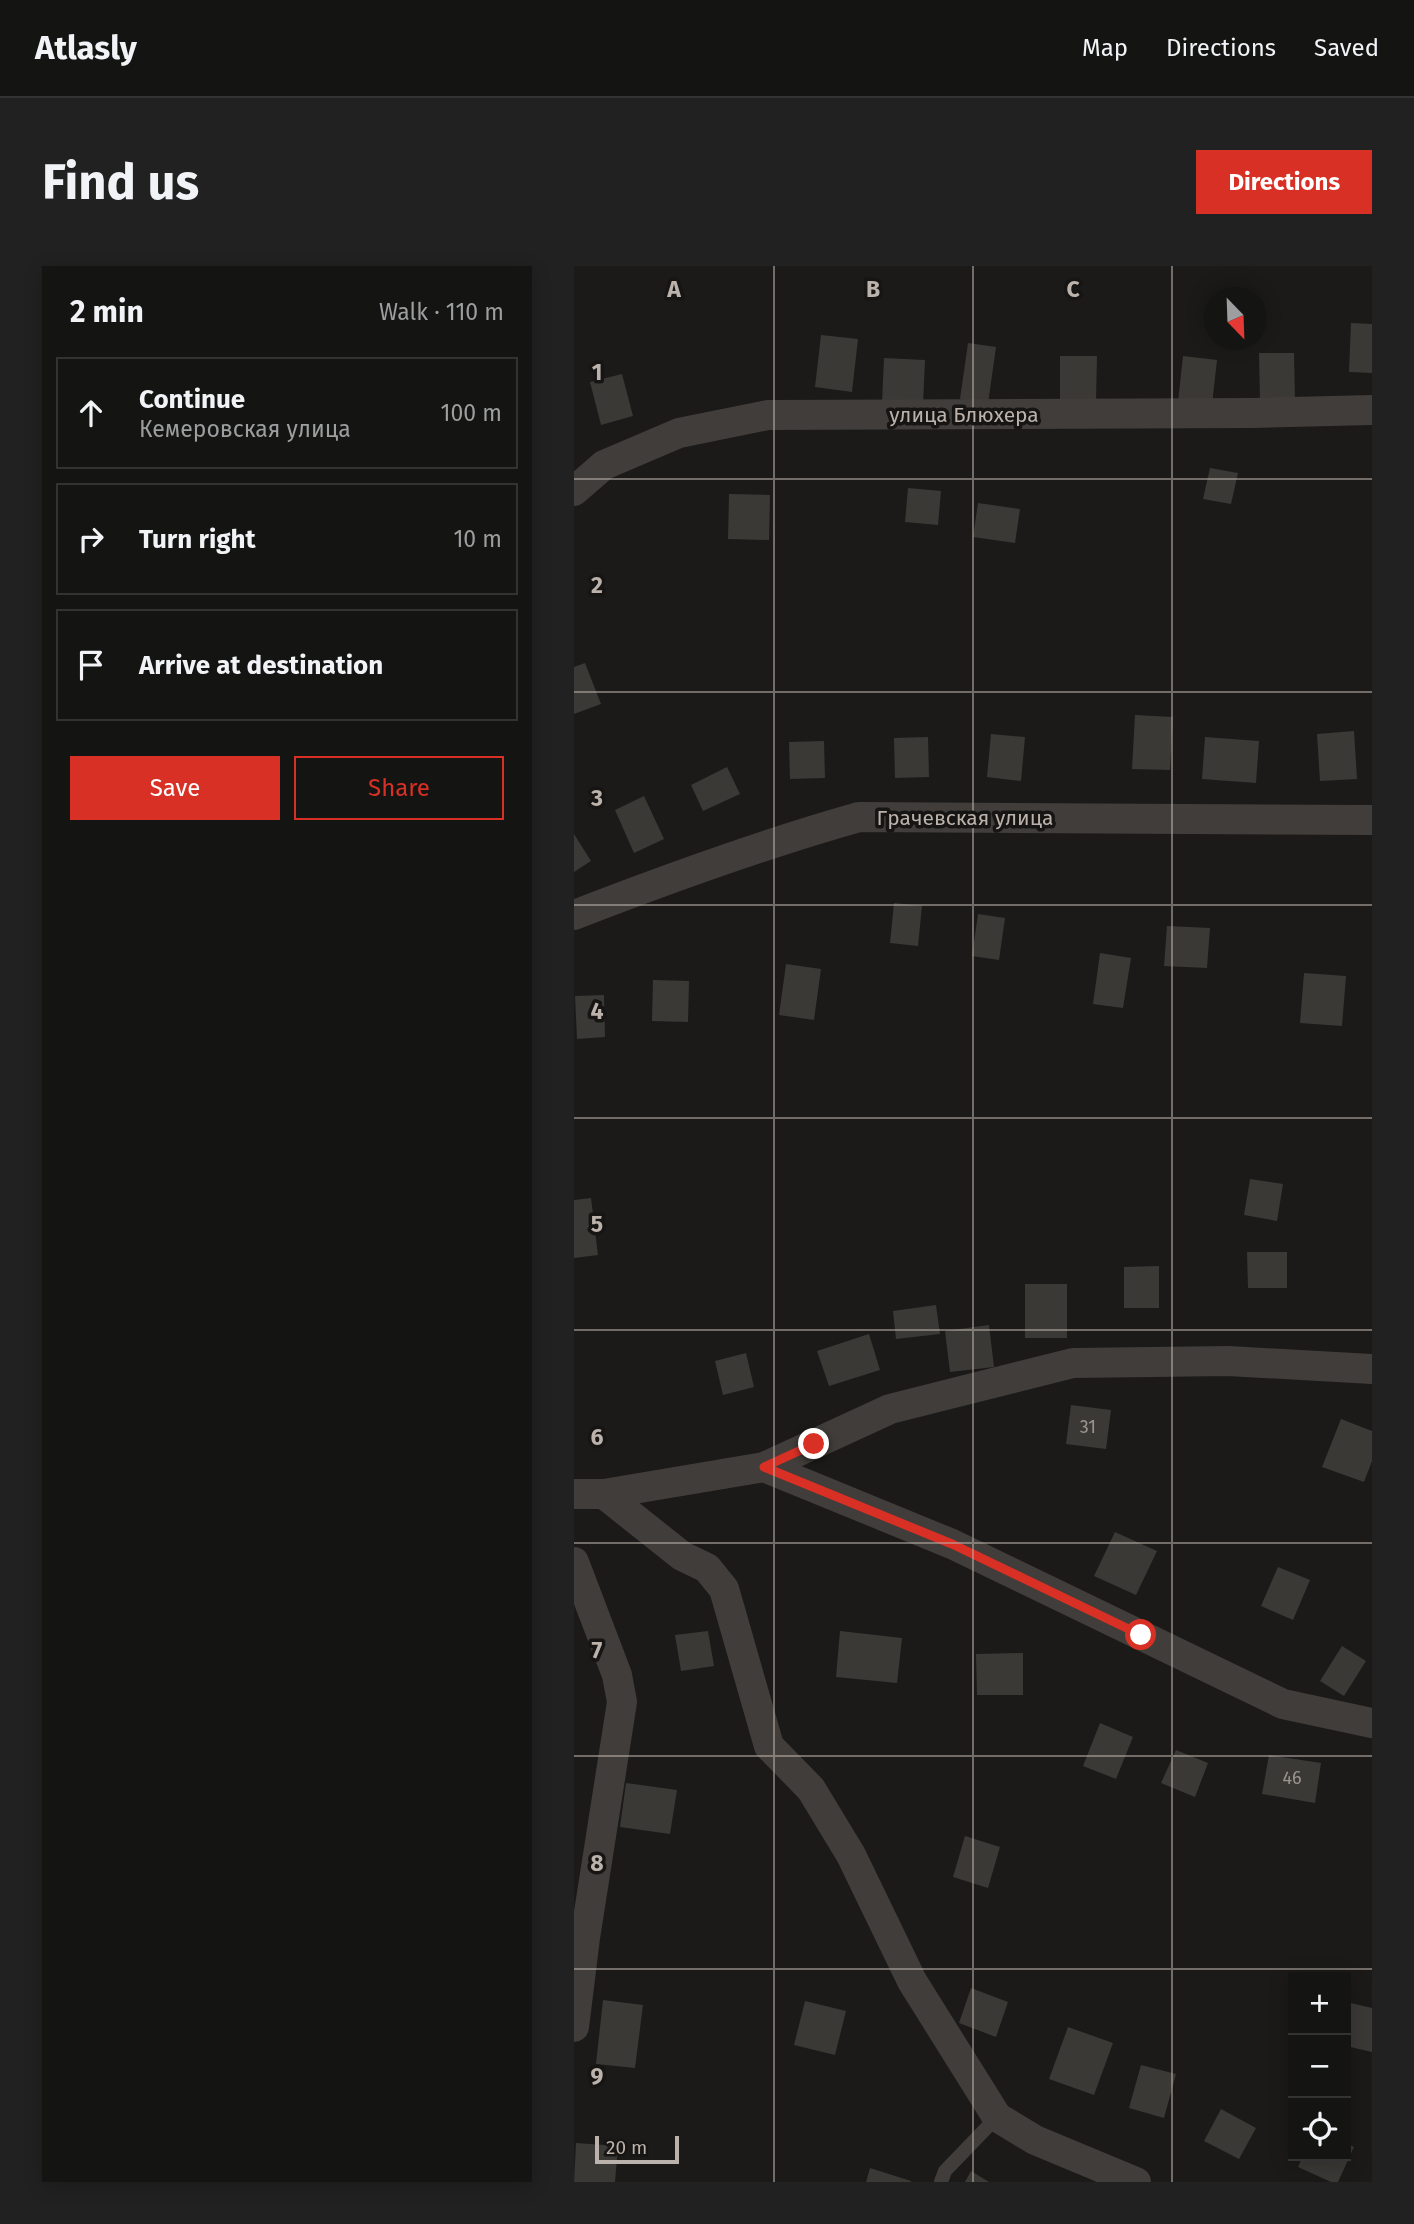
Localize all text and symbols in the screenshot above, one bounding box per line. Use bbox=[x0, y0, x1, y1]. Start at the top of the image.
text: Atlasly bbox=[35, 28, 137, 68]
text: Map bbox=[1082, 34, 1128, 62]
text: Directions bbox=[1166, 34, 1276, 62]
text: Saved bbox=[1314, 34, 1379, 62]
button: Directions bbox=[1196, 150, 1372, 214]
text: Find us bbox=[42, 153, 199, 212]
text: A bbox=[666, 275, 681, 303]
text: B bbox=[866, 275, 880, 303]
text: C bbox=[1066, 275, 1080, 303]
north arrow bbox=[1204, 287, 1267, 350]
text: 2 min bbox=[70, 294, 144, 330]
text: Walk · 110 m bbox=[379, 298, 504, 326]
text: 1 bbox=[592, 358, 602, 386]
text: Continue bbox=[139, 384, 245, 415]
icon: ahead bbox=[72, 394, 110, 432]
text: 100 m bbox=[441, 399, 502, 427]
street label: улица Блюхера bbox=[889, 402, 1039, 428]
text: Кемеровская улица bbox=[139, 415, 351, 443]
icon: right bbox=[72, 520, 110, 558]
text: Turn right bbox=[139, 524, 256, 555]
text: 10 m bbox=[453, 525, 502, 553]
text: 2 bbox=[591, 571, 603, 599]
icon: arrive bbox=[72, 646, 110, 684]
text: Arrive at destination bbox=[139, 650, 383, 681]
button: Save bbox=[70, 756, 280, 820]
button: Share bbox=[294, 756, 504, 820]
text: 3 bbox=[590, 784, 603, 812]
street label: Грачевская улица bbox=[877, 805, 1053, 831]
text: 4 bbox=[591, 997, 604, 1025]
text: 5 bbox=[591, 1210, 603, 1238]
house number: 31 bbox=[1080, 1416, 1096, 1438]
text: 6 bbox=[591, 1423, 604, 1451]
route end bbox=[798, 1428, 829, 1459]
route start bbox=[1125, 1619, 1156, 1650]
text: 7 bbox=[592, 1636, 603, 1664]
house number: 46 bbox=[1282, 1767, 1302, 1789]
text: 8 bbox=[590, 1849, 604, 1877]
map controls bbox=[1288, 1972, 1351, 2161]
button: + bbox=[1288, 1972, 1351, 2035]
button: − bbox=[1288, 2035, 1351, 2098]
text: 9 bbox=[591, 2062, 604, 2090]
button: locate bbox=[1288, 2098, 1351, 2161]
scale bar bbox=[595, 2133, 679, 2165]
text: 20 m bbox=[606, 2136, 647, 2159]

